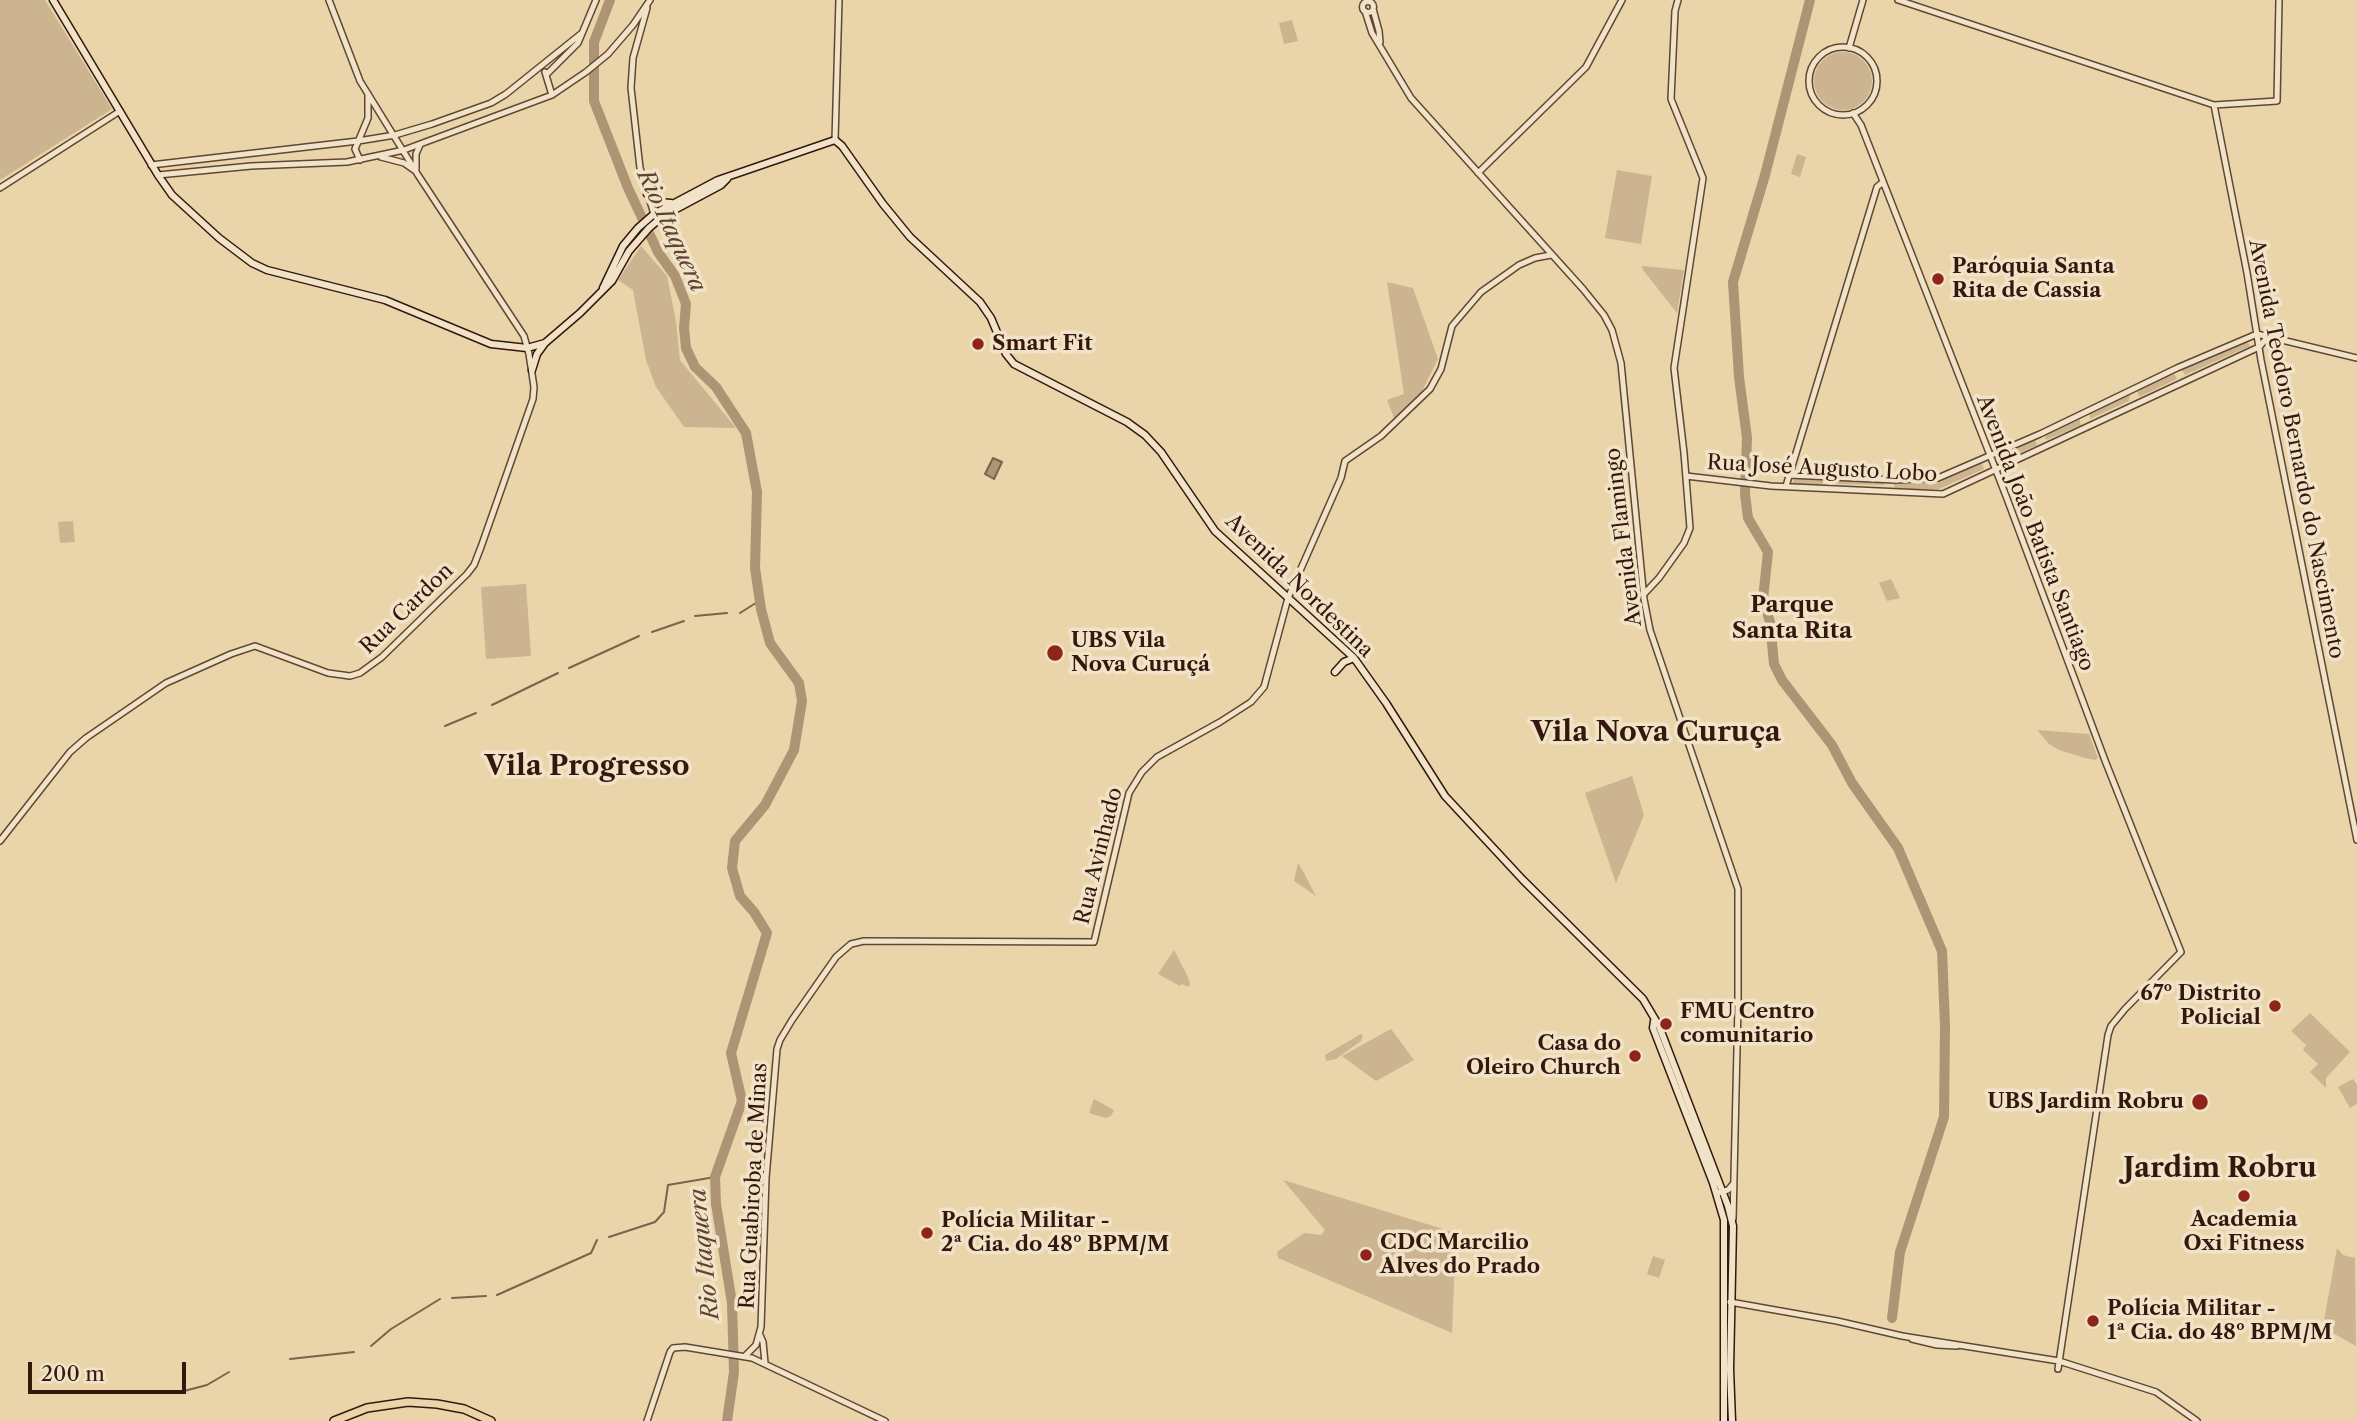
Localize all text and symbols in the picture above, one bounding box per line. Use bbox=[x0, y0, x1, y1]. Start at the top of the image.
water label: Rio Itaquera bbox=[631, 165, 711, 297]
street label: Avenida Teodoro Bernardo do Nascimento bbox=[2243, 237, 2349, 661]
place label: Paróquia Santa Rita de Cassia bbox=[1952, 254, 2115, 304]
marker: Paróquia Santa Rita de Cassia bbox=[1930, 271, 1946, 287]
place label: Smart Fit bbox=[992, 331, 1093, 357]
marker: Smart Fit bbox=[970, 336, 986, 352]
street label: Avenida João Batista Santiago bbox=[1971, 391, 2099, 675]
street label: Avenida Flamingo bbox=[1601, 446, 1647, 628]
street label: Rua José Augusto Lobo bbox=[1706, 450, 1938, 488]
street label: Avenida Nordestina bbox=[1220, 509, 1378, 663]
street label: Rua Cardon bbox=[355, 558, 459, 660]
district label: Parque Santa Rita bbox=[1732, 591, 1852, 645]
place label: UBS Vila Nova Curuçá bbox=[1071, 628, 1210, 678]
marker: UBS Vila Nova Curuçá bbox=[1045, 643, 1065, 663]
district label: Vila Nova Curuça bbox=[1531, 716, 1781, 750]
district label: Vila Progresso bbox=[485, 750, 689, 784]
street label: Rua Avinhado bbox=[1070, 785, 1128, 927]
place label: 67º Distrito Policial bbox=[2140, 981, 2261, 1031]
marker: 67º Distrito Policial bbox=[2267, 998, 2283, 1014]
place label: FMU Centro comunitario bbox=[1680, 999, 1814, 1049]
marker: FMU Centro comunitario bbox=[1658, 1016, 1674, 1032]
place label: Casa do Oleiro Church bbox=[1466, 1031, 1621, 1081]
marker: Casa do Oleiro Church bbox=[1627, 1048, 1643, 1064]
street label: Rua Guabiroba de Minas bbox=[735, 1062, 773, 1310]
place label: UBS Jardim Robru bbox=[1988, 1089, 2184, 1115]
marker: UBS Jardim Robru bbox=[2190, 1092, 2210, 1112]
district label: Jardim Robru bbox=[2123, 1152, 2317, 1186]
water label: Rio Itaquera bbox=[684, 1187, 726, 1321]
marker: Academia Oxi Fitness bbox=[2236, 1188, 2252, 1204]
place label: Academia Oxi Fitness bbox=[2184, 1207, 2304, 1257]
place label: Polícia Militar - 2ª Cia. do 48º BPM/M bbox=[941, 1208, 1169, 1258]
marker: Polícia Militar - 2ª Cia. do 48º BPM/M bbox=[919, 1225, 935, 1241]
place label: CDC Marcilio Alves do Prado bbox=[1380, 1230, 1540, 1280]
marker: CDC Marcilio Alves do Prado bbox=[1358, 1247, 1374, 1263]
place label: Polícia Militar - 1ª Cia. do 48º BPM/M bbox=[2107, 1296, 2332, 1346]
marker: Polícia Militar - 1ª Cia. do 48º BPM/M bbox=[2085, 1313, 2101, 1329]
scale bar bbox=[32, 1348, 189, 1392]
text: 200 m bbox=[41, 1361, 105, 1386]

